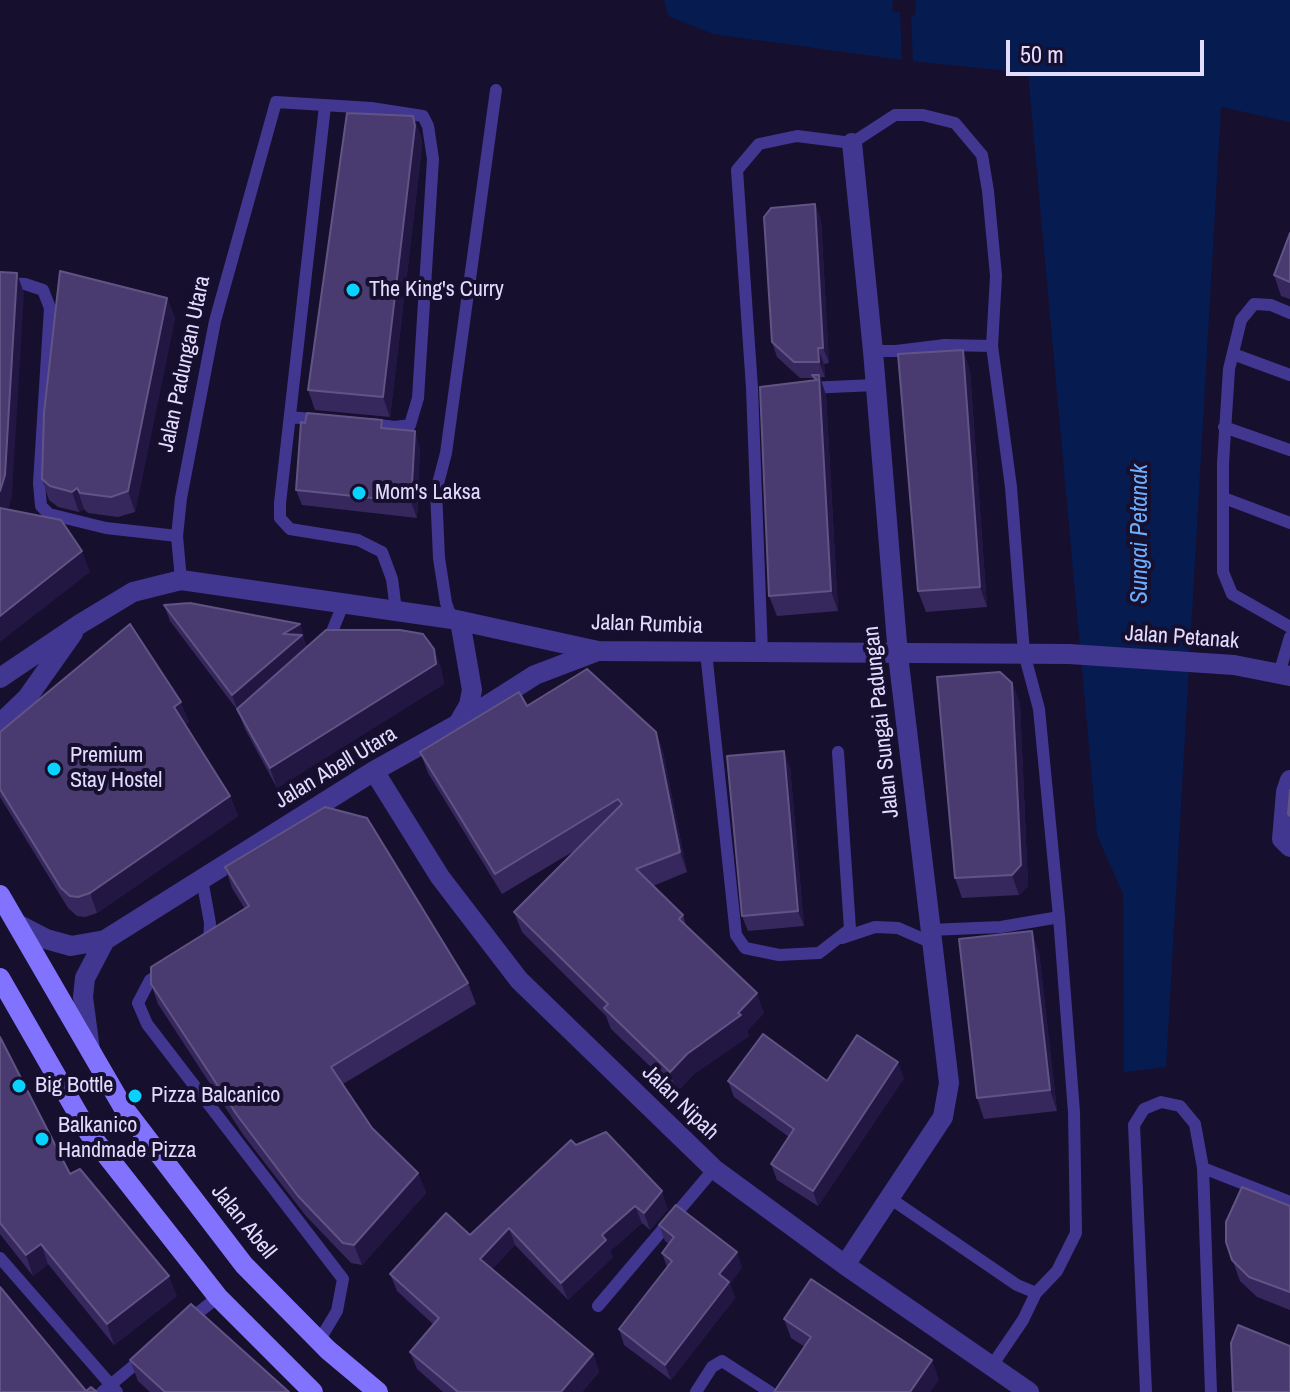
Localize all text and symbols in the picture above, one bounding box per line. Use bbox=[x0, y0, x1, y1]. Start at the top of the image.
scale bar bbox=[1010, 24, 1208, 74]
text: 50 m bbox=[1020, 38, 1064, 70]
street label: Jalan Padungan Utara bbox=[153, 273, 217, 455]
place label: The King's Curry bbox=[369, 277, 504, 303]
marker: The King's Curry bbox=[344, 281, 362, 299]
water label: Sungai Petanak bbox=[1127, 464, 1155, 604]
place label: Mom's Laksa bbox=[375, 480, 481, 506]
marker: Mom's Laksa bbox=[350, 484, 368, 502]
street label: Jalan Rumbia bbox=[591, 610, 703, 640]
street label: Jalan Petanak bbox=[1124, 621, 1240, 655]
street label: Jalan Sungai Padungan bbox=[859, 625, 905, 819]
street label: Jalan Abell Utara bbox=[270, 721, 402, 815]
place label: Premium Stay Hostel bbox=[70, 743, 162, 794]
marker: Premium Stay Hostel bbox=[45, 760, 63, 778]
street label: Jalan Nipah bbox=[636, 1060, 724, 1146]
place label: Big Bottle bbox=[35, 1073, 113, 1099]
marker: Big Bottle bbox=[10, 1077, 28, 1095]
place label: Pizza Balcanico bbox=[151, 1083, 280, 1109]
marker: Pizza Balcanico bbox=[126, 1087, 144, 1105]
place label: Balkanico Handmade Pizza bbox=[58, 1113, 196, 1164]
marker: Balkanico Handmade Pizza bbox=[33, 1130, 51, 1148]
street label: Jalan Abell bbox=[205, 1179, 281, 1265]

